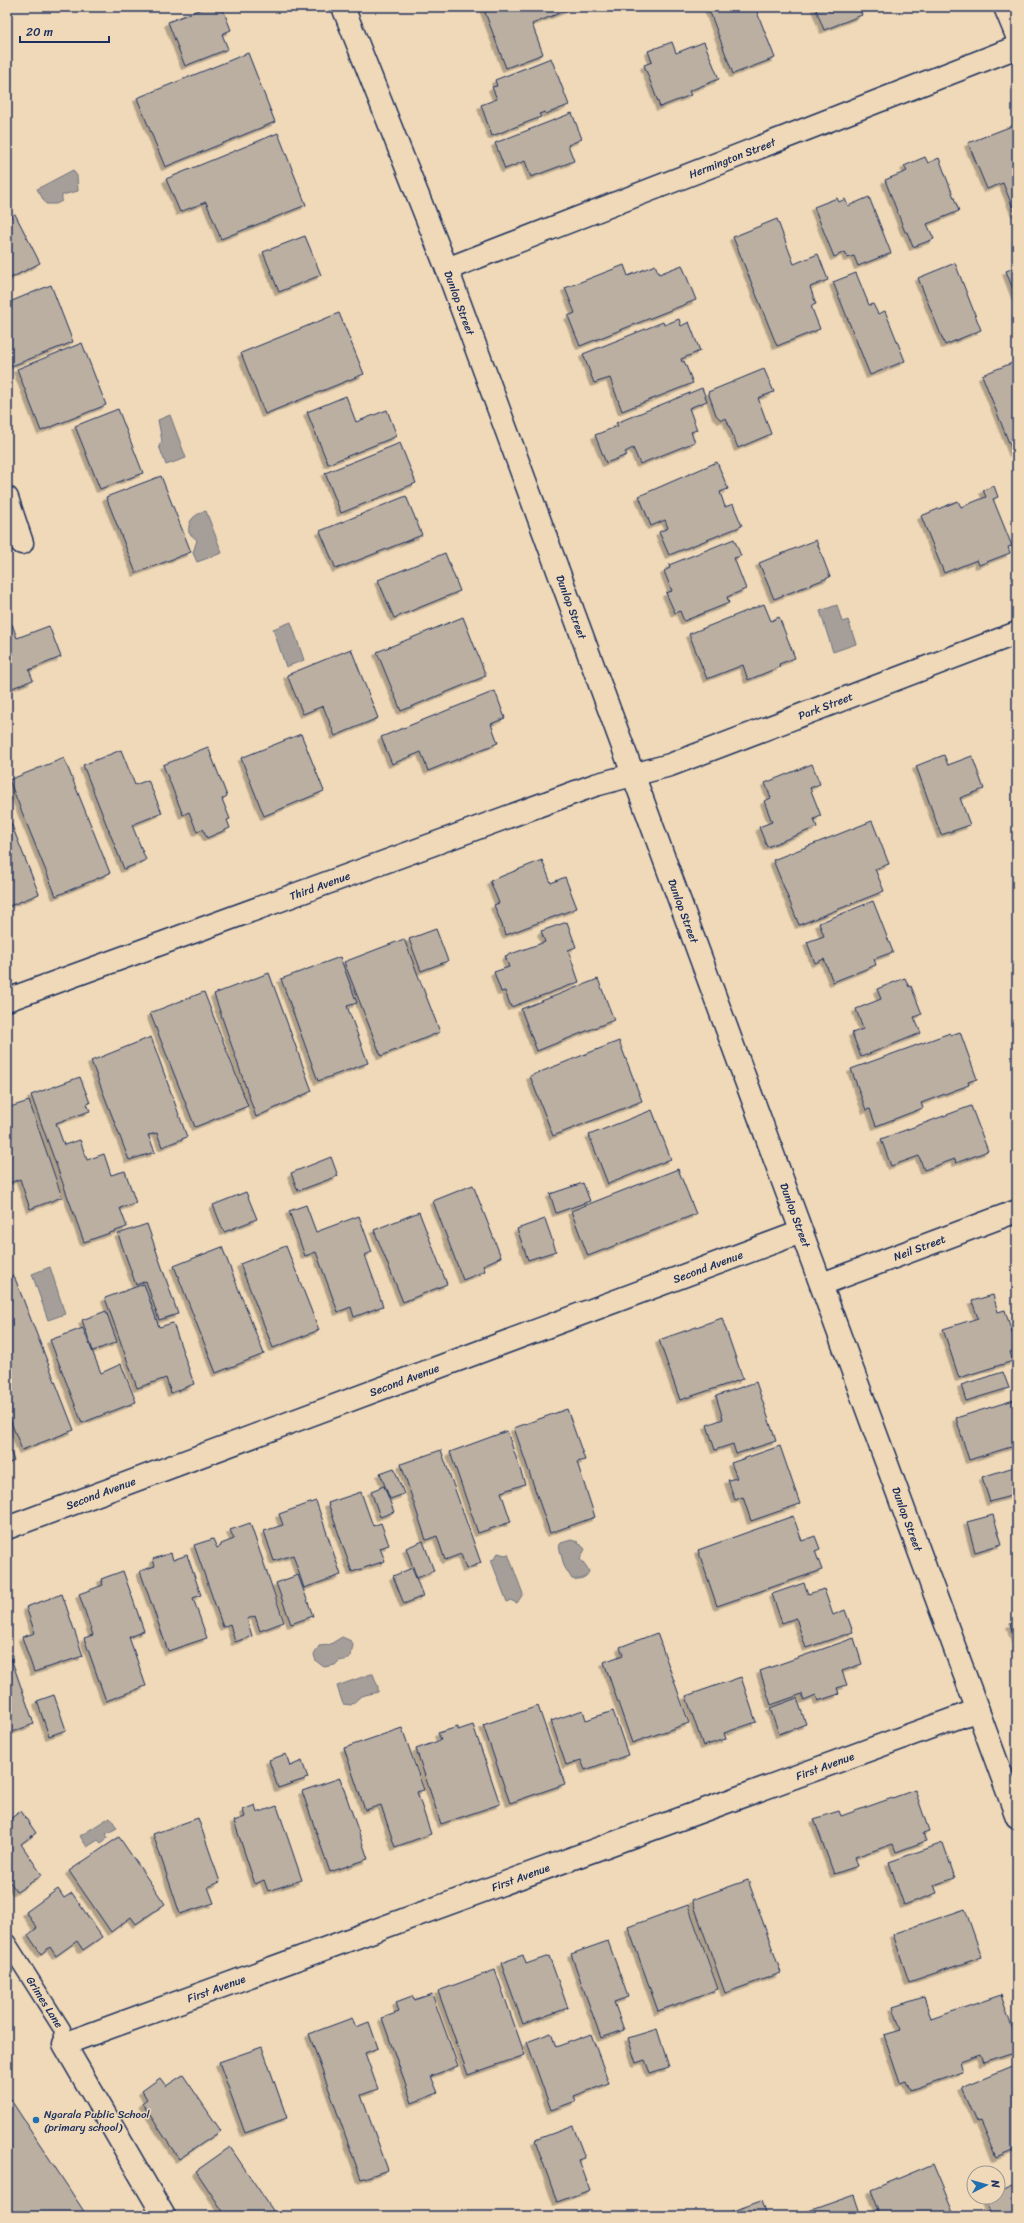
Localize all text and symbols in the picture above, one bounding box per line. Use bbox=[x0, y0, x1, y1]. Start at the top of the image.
scale bar bbox=[20, 18, 109, 44]
text: 20 m bbox=[26, 21, 53, 43]
street label: Hermington Street bbox=[686, 132, 779, 184]
street label: Dunlop Street bbox=[439, 268, 480, 338]
street label: Dunlop Street bbox=[551, 572, 592, 642]
street label: Park Street bbox=[795, 687, 856, 725]
street label: Third Avenue bbox=[287, 866, 353, 905]
street label: Dunlop Street bbox=[663, 876, 704, 946]
street label: Dunlop Street bbox=[775, 1180, 816, 1251]
street label: Neil Street bbox=[891, 1229, 948, 1266]
street label: Second Avenue bbox=[670, 1245, 746, 1288]
street label: Second Avenue bbox=[367, 1358, 442, 1402]
street label: Second Avenue bbox=[63, 1471, 139, 1515]
street label: Dunlop Street bbox=[887, 1484, 928, 1555]
street label: First Avenue bbox=[793, 1746, 857, 1785]
street label: First Avenue bbox=[489, 1858, 553, 1897]
street label: First Avenue bbox=[184, 1969, 249, 2008]
street label: Grimes Lane bbox=[21, 1972, 69, 2032]
place label: Ngarala Public School (primary school) bbox=[44, 2105, 151, 2137]
marker: Ngarala Public School (primary school) bbox=[31, 2115, 41, 2125]
north arrow bbox=[966, 2165, 1006, 2205]
text: N bbox=[985, 2178, 1005, 2189]

